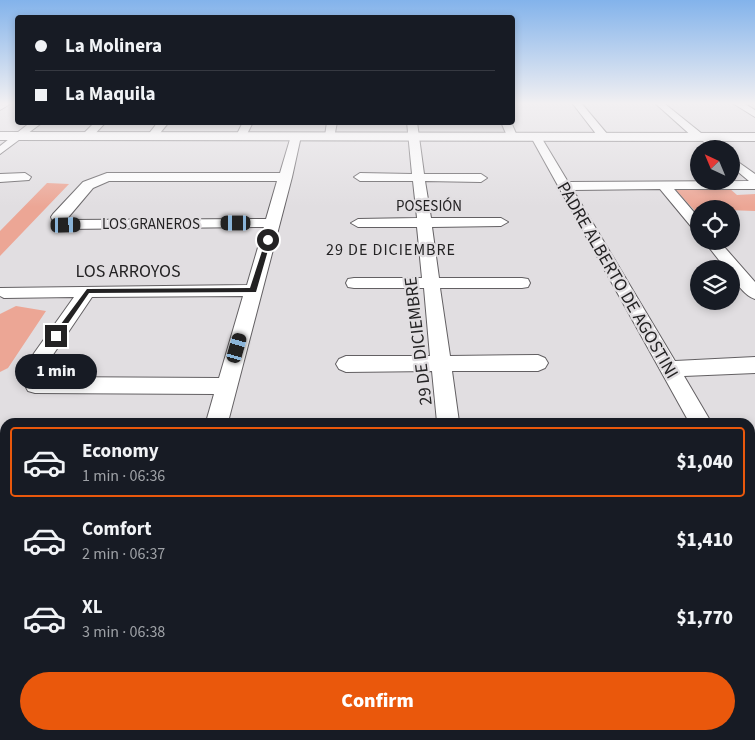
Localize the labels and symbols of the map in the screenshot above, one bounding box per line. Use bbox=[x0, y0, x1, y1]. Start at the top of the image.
north arrow bbox=[690, 140, 740, 190]
street label: PADRE ALBERTO DE AGOSTINI bbox=[551, 177, 684, 383]
street label: POSESIÓN bbox=[396, 196, 462, 217]
street label: LOS GRANEROS bbox=[102, 214, 200, 235]
car bbox=[221, 216, 251, 231]
car bbox=[50, 217, 81, 233]
route start bbox=[257, 229, 279, 251]
district label: 29 DE DICIEMBRE bbox=[326, 239, 456, 261]
street label: LOS ARROYOS bbox=[75, 259, 181, 284]
street label: 29 DE DICIEMBRE bbox=[398, 275, 439, 407]
route end bbox=[45, 325, 67, 347]
car bbox=[225, 332, 248, 364]
callout: 1 min bbox=[15, 354, 97, 388]

